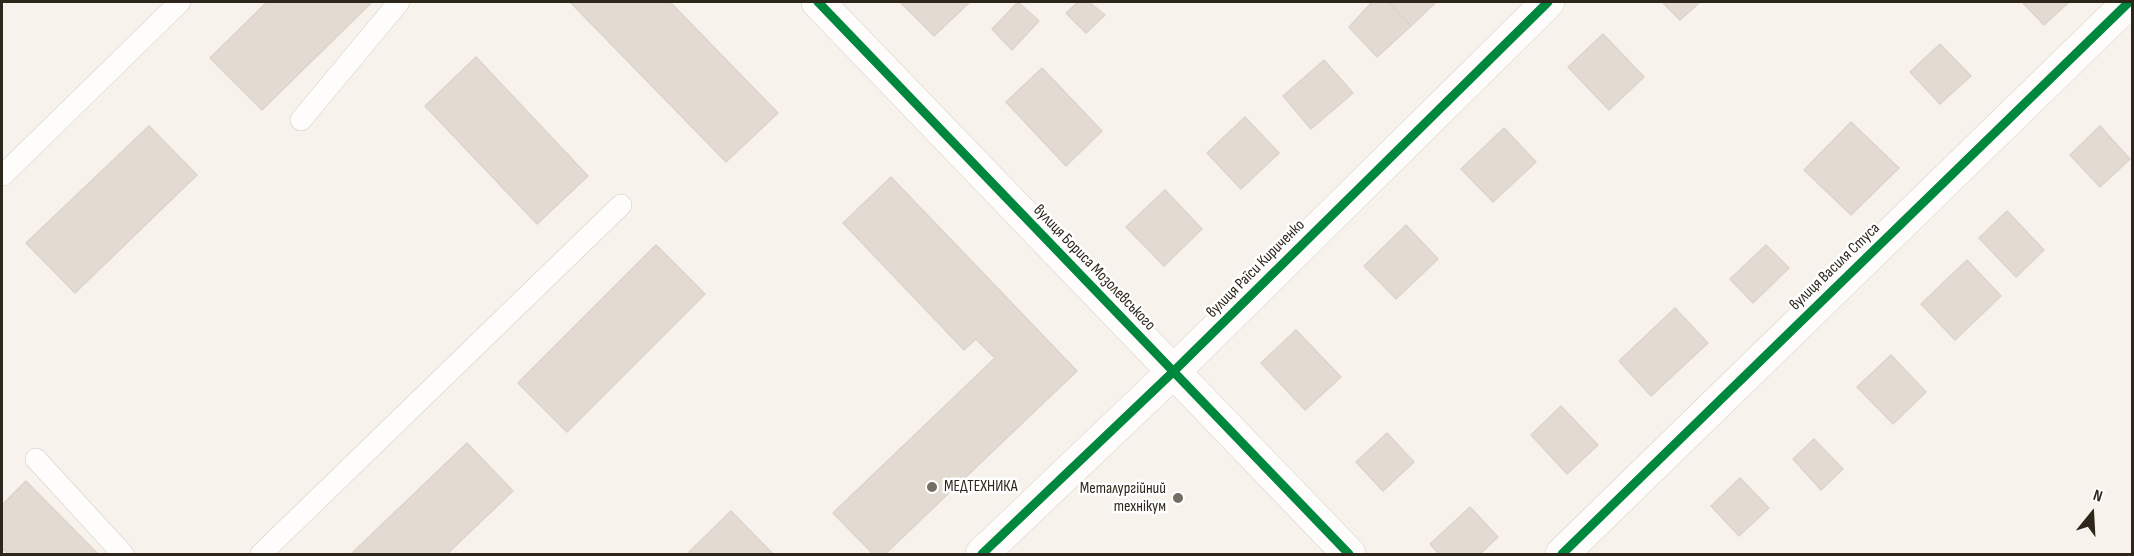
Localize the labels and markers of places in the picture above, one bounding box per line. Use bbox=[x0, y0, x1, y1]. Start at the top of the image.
place label: МЕДТЕХНИКА bbox=[944, 477, 1018, 497]
place label: Металургійний технікум bbox=[1080, 479, 1166, 517]
marker: МЕДТЕХНИКА bbox=[925, 480, 939, 494]
marker: Металургійний технікум bbox=[1171, 491, 1185, 505]

